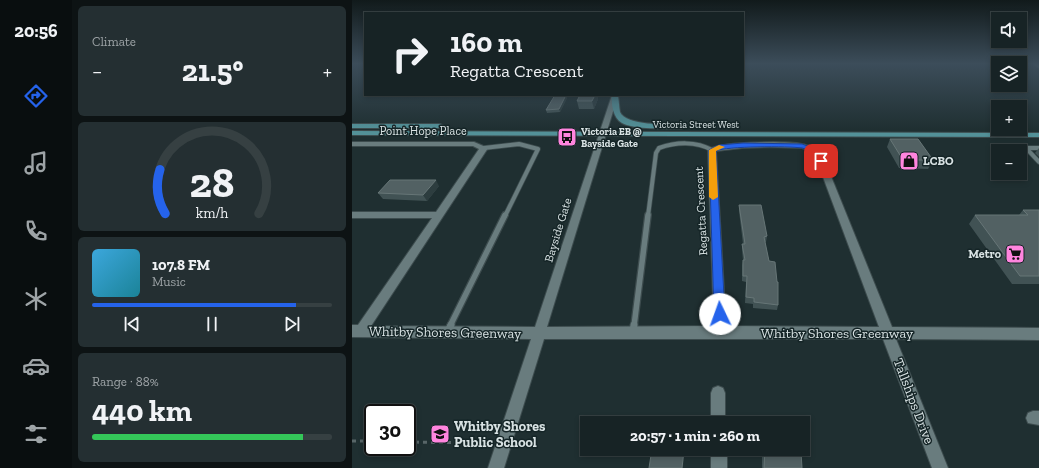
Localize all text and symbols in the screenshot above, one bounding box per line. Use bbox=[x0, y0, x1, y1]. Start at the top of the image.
map controls bbox=[991, 12, 1027, 180]
button: sound bbox=[991, 12, 1027, 48]
text: 20:56 bbox=[14, 20, 58, 42]
text: 160 m bbox=[450, 26, 522, 59]
icon: right bbox=[384, 28, 436, 80]
text: Climate bbox=[92, 34, 136, 49]
text: 21.5° bbox=[182, 53, 243, 89]
button: layers bbox=[991, 56, 1027, 92]
text: − bbox=[92, 58, 102, 85]
text: + bbox=[323, 58, 332, 85]
text: Regatta Crescent bbox=[450, 60, 583, 82]
icon: directions bbox=[22, 82, 50, 110]
button: + bbox=[991, 100, 1027, 136]
street label: Victoria Street West bbox=[652, 119, 740, 131]
street label: Point Hope Place bbox=[379, 124, 467, 138]
bus stop icon: Victoria EB @ Bayside Gate bbox=[556, 126, 578, 148]
place label: Victoria EB @ Bayside Gate bbox=[581, 126, 642, 150]
pin bbox=[804, 144, 838, 178]
button: − bbox=[991, 144, 1027, 180]
icon: music bbox=[22, 149, 50, 177]
icon: arrive bbox=[810, 150, 832, 172]
shop icon: LCBO bbox=[898, 150, 920, 172]
place label: LCBO bbox=[923, 154, 954, 168]
text: 28 bbox=[190, 158, 234, 208]
street label: Regatta Crescent bbox=[692, 166, 710, 256]
street label: Bayside Gate bbox=[542, 196, 575, 264]
text: km/h bbox=[196, 205, 228, 222]
icon: phone bbox=[22, 217, 50, 245]
supermarket icon: Metro bbox=[1004, 243, 1026, 265]
place label: Metro bbox=[968, 247, 1002, 261]
text: 107.8 FM bbox=[152, 256, 210, 274]
text: Music bbox=[152, 274, 186, 289]
icon: climate bbox=[22, 285, 50, 313]
position arrow bbox=[699, 293, 741, 335]
icon: previous bbox=[121, 313, 143, 335]
icon: pause bbox=[201, 313, 223, 335]
icon: next bbox=[281, 313, 303, 335]
street label: Whitby Shores Greenway bbox=[369, 323, 522, 342]
street label: Whitby Shores Greenway bbox=[761, 325, 914, 342]
icon: car bbox=[22, 352, 50, 380]
street label: Tallships Drive bbox=[889, 356, 938, 447]
text: Range · 88% bbox=[92, 374, 159, 389]
text: 440 km bbox=[92, 393, 192, 429]
speed limit sign: 30 bbox=[364, 404, 416, 456]
place label: Whitby Shores Public School bbox=[454, 418, 546, 451]
icon: filters bbox=[22, 420, 50, 448]
school or university icon: Whitby Shores Public School bbox=[429, 423, 451, 445]
text: 20:57 · 1 min · 260 m bbox=[630, 427, 760, 445]

